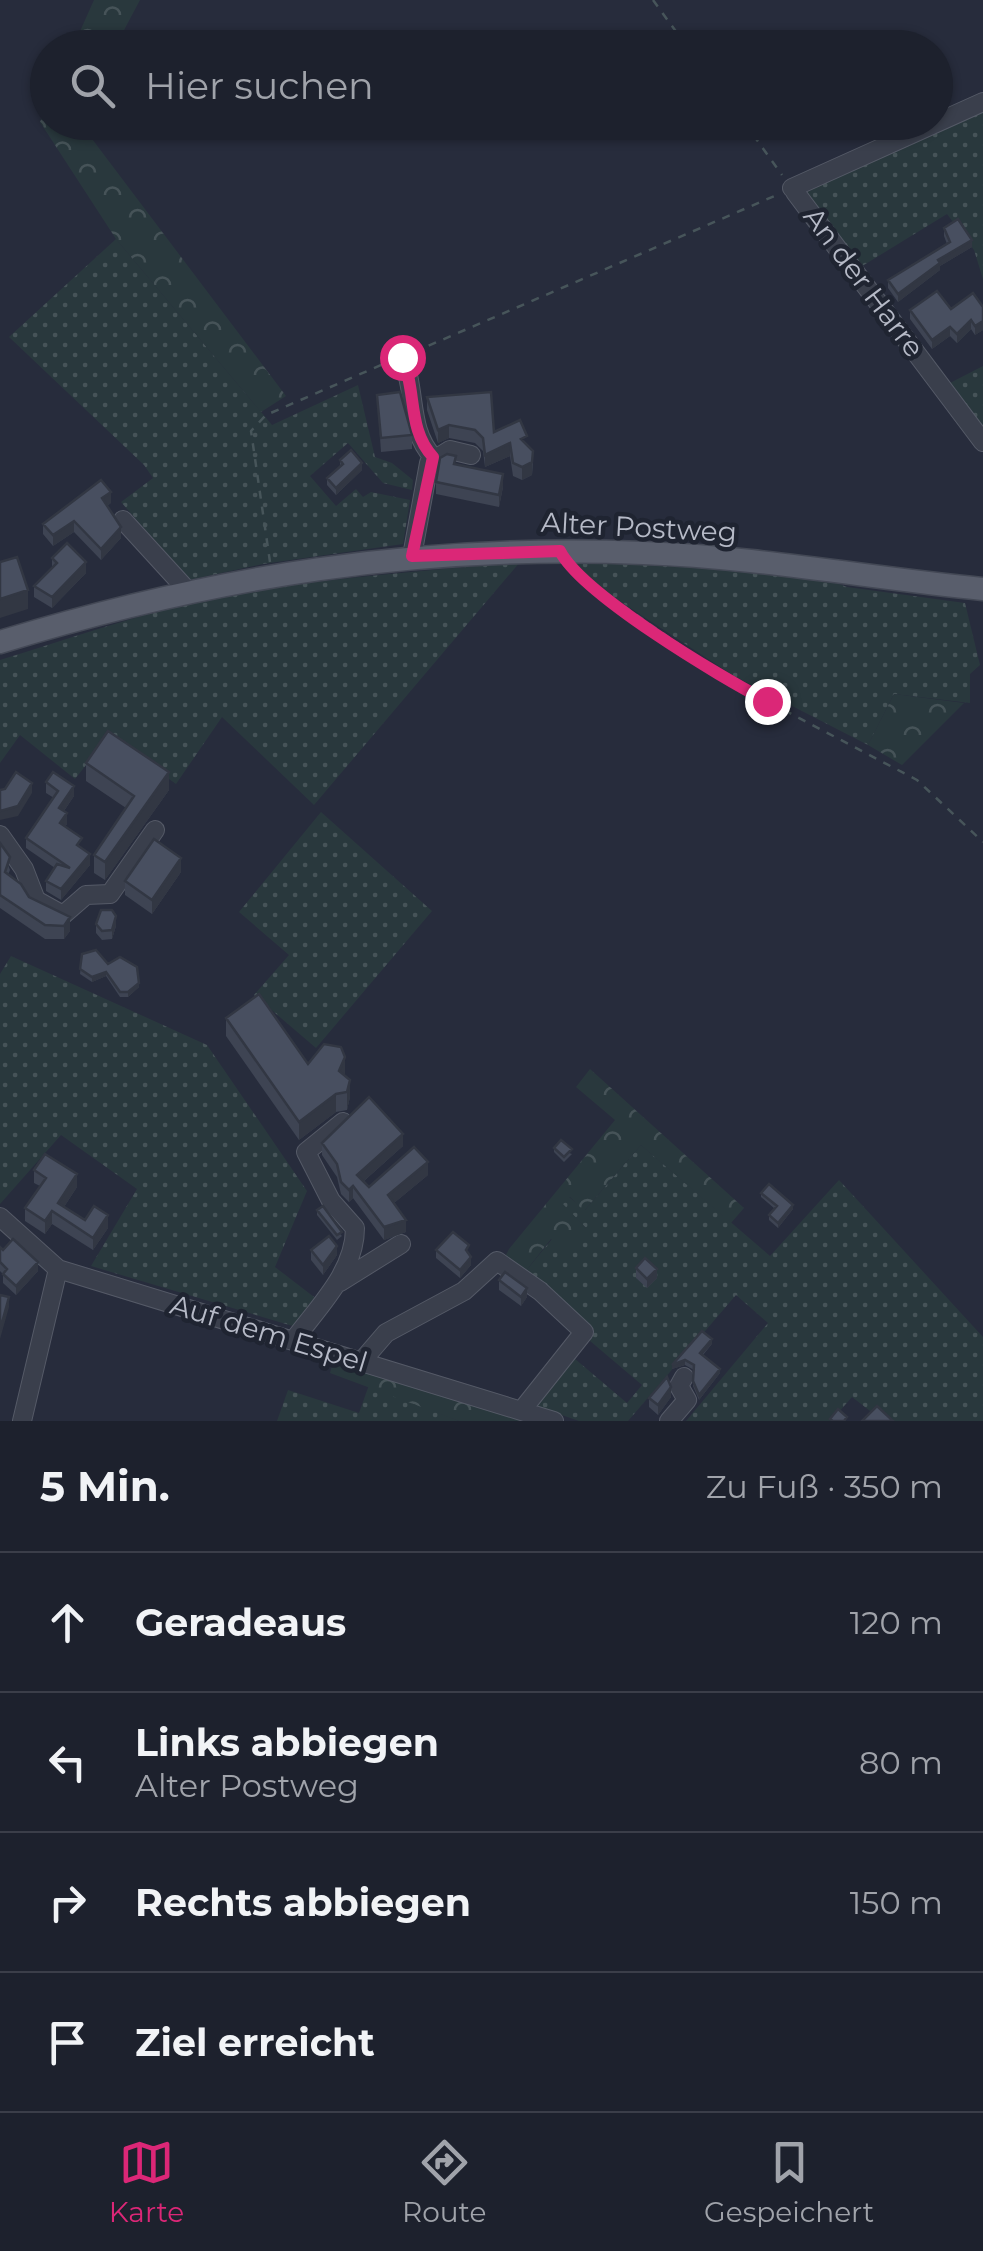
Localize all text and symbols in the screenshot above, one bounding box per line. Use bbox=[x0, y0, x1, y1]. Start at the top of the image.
search box bbox=[30, 30, 953, 140]
icon: search bbox=[65, 58, 120, 113]
text: Hier suchen bbox=[145, 62, 374, 109]
street label: An der Harre bbox=[797, 200, 931, 364]
route start bbox=[380, 335, 426, 381]
street label: Alter Postweg bbox=[540, 505, 738, 549]
route end bbox=[745, 679, 791, 725]
street label: Auf dem Espel bbox=[166, 1287, 372, 1379]
text: 5 Min. bbox=[40, 1460, 170, 1512]
text: Zu Fuß · 350 m bbox=[706, 1467, 943, 1506]
icon: ahead bbox=[40, 1595, 95, 1650]
text: Geradeaus bbox=[135, 1599, 346, 1646]
text: 120 m bbox=[850, 1603, 943, 1642]
text: Links abbiegen bbox=[135, 1719, 439, 1766]
icon: left bbox=[40, 1735, 95, 1790]
text: 80 m bbox=[859, 1743, 943, 1782]
text: Alter Postweg bbox=[135, 1766, 359, 1805]
icon: right bbox=[40, 1875, 95, 1930]
text: Rechts abbiegen bbox=[135, 1879, 471, 1926]
text: 150 m bbox=[850, 1883, 943, 1922]
icon: arrive bbox=[40, 2015, 95, 2070]
text: Ziel erreicht bbox=[135, 2019, 375, 2066]
tab: Karte bbox=[109, 2135, 184, 2229]
tab: Route bbox=[402, 2135, 486, 2229]
tab: Gespeichert bbox=[704, 2135, 874, 2229]

